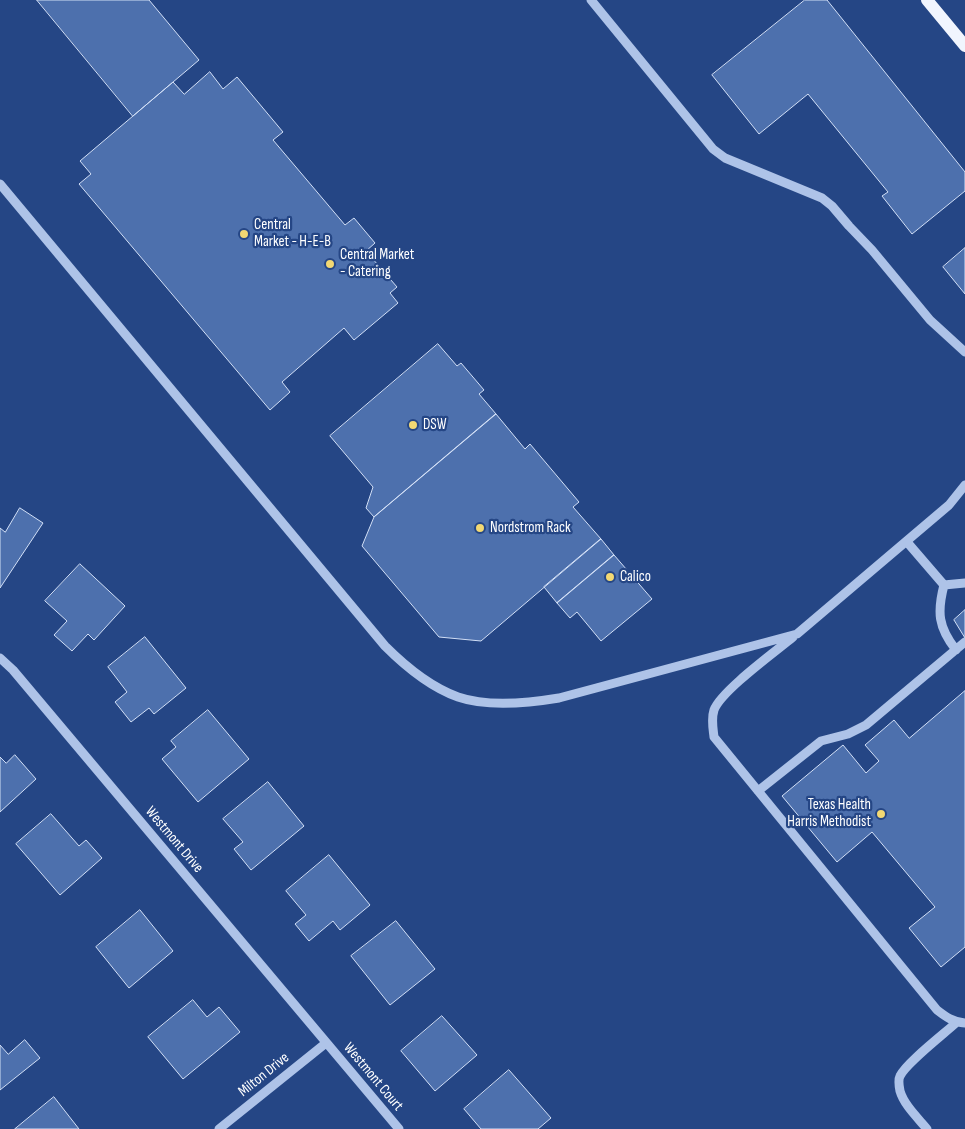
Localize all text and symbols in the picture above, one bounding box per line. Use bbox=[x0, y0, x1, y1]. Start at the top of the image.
place label: Central Market - H-E-B bbox=[254, 216, 331, 251]
marker: Central Market - H-E-B bbox=[238, 228, 250, 240]
place label: Central Market - Catering bbox=[340, 246, 414, 281]
marker: Central Market - Catering bbox=[324, 258, 336, 270]
place label: DSW bbox=[423, 416, 446, 434]
marker: DSW bbox=[407, 419, 419, 431]
place label: Nordstrom Rack bbox=[490, 519, 571, 537]
marker: Nordstrom Rack bbox=[474, 522, 486, 534]
place label: Calico bbox=[620, 568, 651, 586]
marker: Calico bbox=[604, 571, 616, 583]
place label: Texas Health Harris Methodist bbox=[787, 796, 871, 831]
street label: Westmont Drive bbox=[141, 803, 207, 877]
marker: Texas Health Harris Methodist bbox=[875, 808, 887, 820]
street label: Westmont Court bbox=[339, 1039, 407, 1115]
street label: Milton Drive bbox=[235, 1049, 293, 1101]

